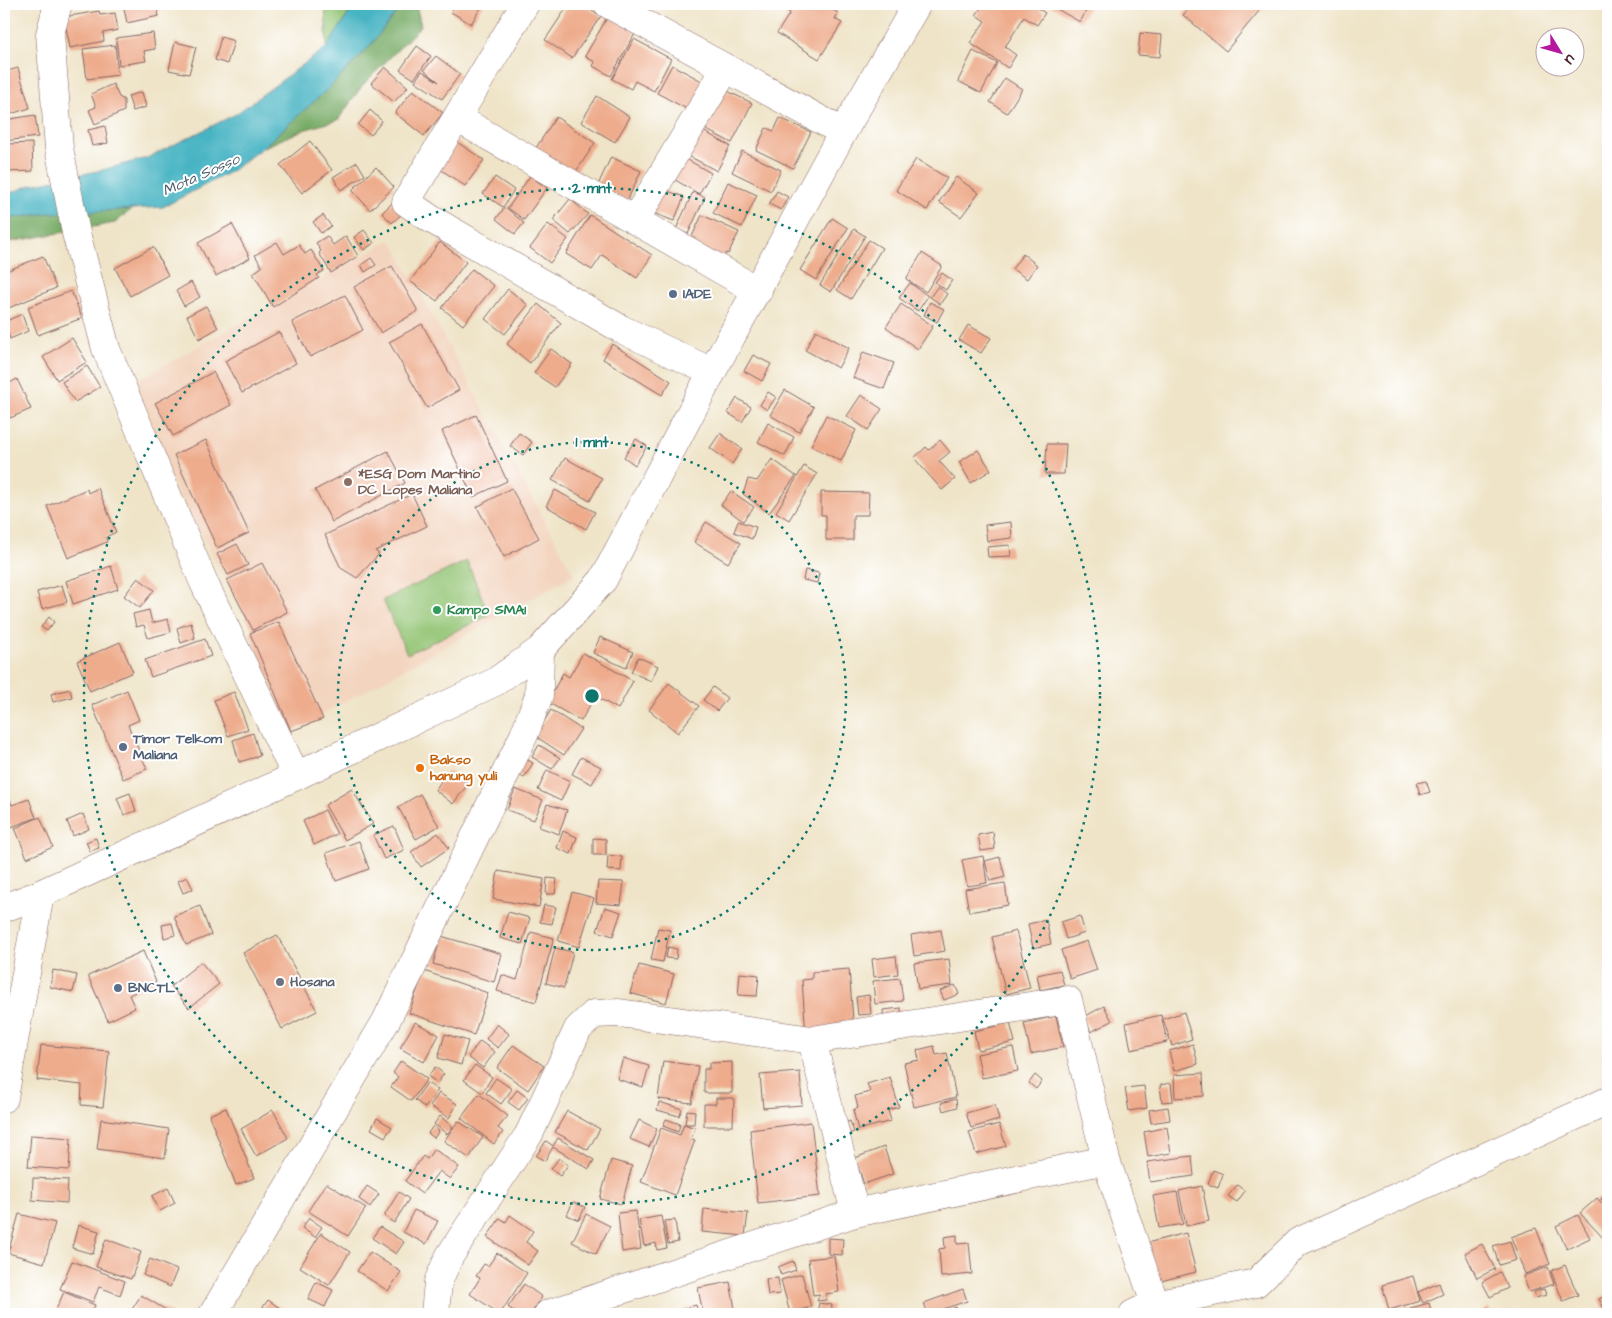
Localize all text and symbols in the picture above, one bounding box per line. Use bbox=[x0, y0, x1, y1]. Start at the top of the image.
north arrow bbox=[1534, 28, 1584, 78]
text: U bbox=[1559, 50, 1580, 68]
water label: Mota Sosso bbox=[159, 148, 244, 201]
text: 2 mnt bbox=[571, 178, 613, 199]
place label: IADE bbox=[683, 284, 712, 304]
marker: IADE bbox=[667, 288, 679, 300]
text: 1 mnt bbox=[575, 432, 610, 453]
place label: *ESG Dom Martino DC Lopes Maliana bbox=[358, 464, 480, 500]
marker: *ESG Dom Martino DC Lopes Maliana bbox=[342, 476, 354, 488]
place label: Kampo SMA1 bbox=[447, 600, 526, 620]
marker: Kampo SMA1 bbox=[431, 604, 443, 616]
centre of rings bbox=[583, 687, 601, 705]
place label: Timor Telkom Maliana bbox=[132, 729, 223, 765]
marker: Timor Telkom Maliana bbox=[117, 741, 129, 753]
place label: Bakso hanung yuli bbox=[430, 750, 498, 787]
marker: Bakso hanung yuli bbox=[414, 762, 426, 774]
place label: Hosana bbox=[290, 972, 336, 992]
marker: Hosana bbox=[274, 976, 286, 988]
place label: BNCTL bbox=[128, 978, 175, 998]
marker: BNCTL bbox=[112, 982, 124, 994]

